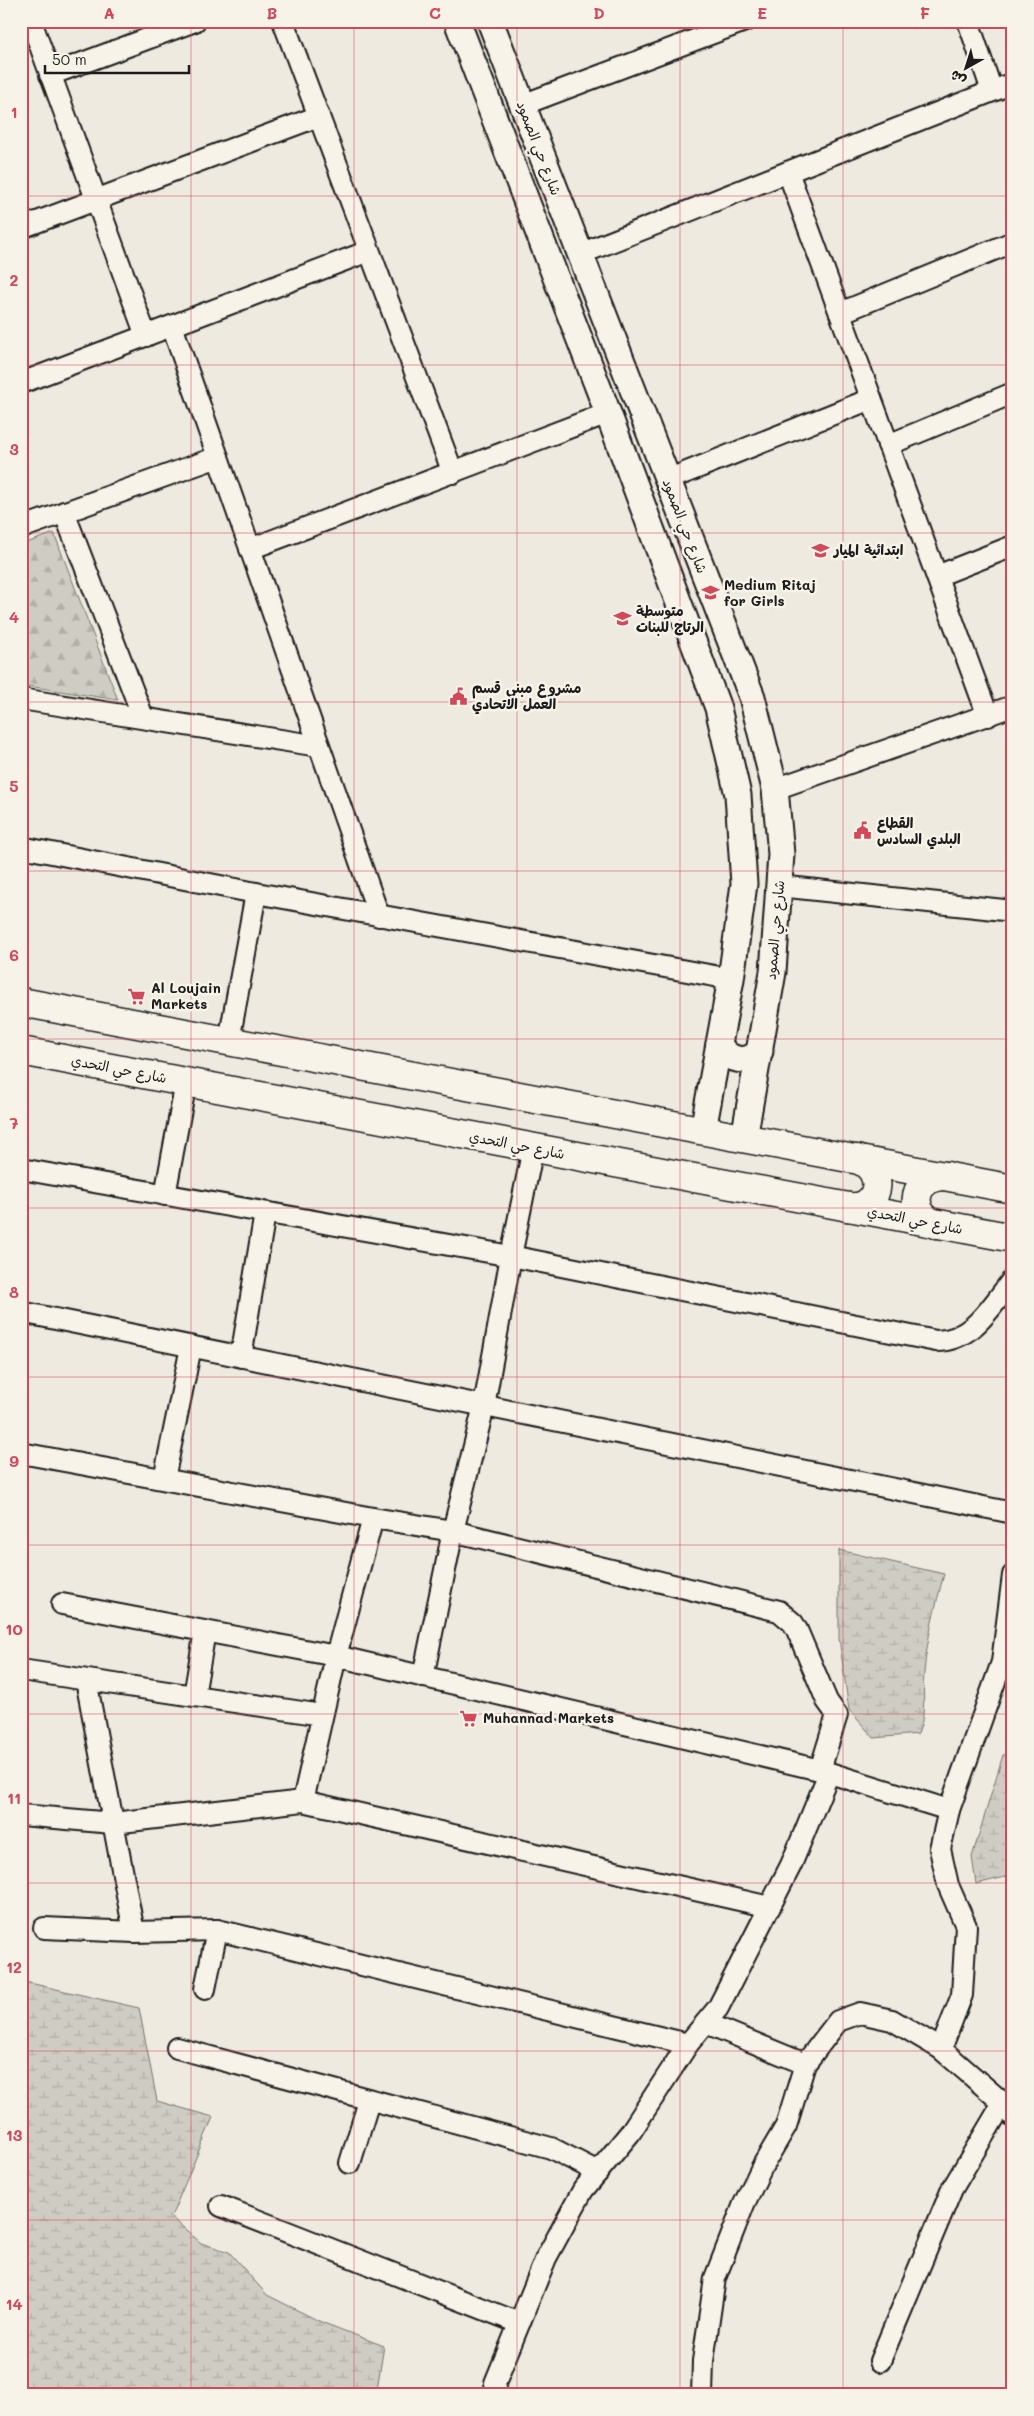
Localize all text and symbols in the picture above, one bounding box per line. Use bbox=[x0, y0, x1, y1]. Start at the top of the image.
text: A bbox=[103, 2, 115, 23]
text: B bbox=[267, 2, 277, 23]
text: C bbox=[429, 2, 441, 23]
text: D bbox=[593, 2, 605, 23]
text: E bbox=[757, 2, 767, 23]
text: F bbox=[920, 2, 930, 23]
scale bar bbox=[45, 42, 189, 74]
north arrow bbox=[942, 42, 992, 92]
text: 50 m bbox=[52, 49, 87, 69]
text: ش bbox=[946, 66, 969, 91]
street label: شارع حي الصمود bbox=[509, 98, 566, 199]
text: 1 bbox=[10, 101, 18, 122]
text: 2 bbox=[10, 269, 19, 290]
text: 3 bbox=[9, 438, 19, 459]
street label: شارع حي الصمود bbox=[655, 476, 712, 577]
school or university icon: ابتدائية الميار bbox=[810, 540, 830, 560]
place label: ابتدائية الميار bbox=[832, 540, 904, 559]
place label: Medium Ritaj for Girls bbox=[724, 575, 816, 610]
school or university icon: Medium Ritaj for Girls bbox=[700, 583, 720, 603]
place label: متوسطة الرتاج للبنات bbox=[636, 601, 704, 636]
text: 4 bbox=[9, 606, 19, 627]
school or university icon: متوسطة الرتاج للبنات bbox=[612, 609, 632, 629]
place label: مشروع مبنى قسم العمل الاتحادي bbox=[472, 678, 581, 715]
public building icon: مشروع مبنى قسم العمل الاتحادي bbox=[448, 686, 468, 706]
text: 5 bbox=[9, 775, 19, 796]
place label: القطاع البلدي السادس bbox=[877, 813, 961, 850]
public building icon: القطاع البلدي السادس bbox=[853, 821, 873, 841]
street label: شارع حي الصمود bbox=[761, 879, 792, 981]
text: 6 bbox=[9, 944, 19, 965]
place label: Al Loujain Markets bbox=[151, 978, 221, 1013]
supermarket icon: Al Loujain Markets bbox=[127, 986, 147, 1006]
street label: شارع حي التحدي bbox=[69, 1050, 168, 1091]
text: 7 bbox=[10, 1112, 19, 1133]
street label: شارع حي التحدي bbox=[467, 1126, 566, 1167]
street label: شارع حي التحدي bbox=[865, 1201, 964, 1242]
text: 8 bbox=[9, 1281, 19, 1302]
text: 9 bbox=[9, 1450, 19, 1471]
text: 10 bbox=[5, 1618, 23, 1639]
supermarket icon: Muhannad Markets bbox=[459, 1708, 479, 1728]
place label: Muhannad Markets bbox=[483, 1708, 614, 1727]
text: 11 bbox=[7, 1787, 21, 1808]
text: 12 bbox=[6, 1956, 22, 1977]
text: 13 bbox=[6, 2124, 23, 2145]
text: 14 bbox=[5, 2293, 23, 2314]

